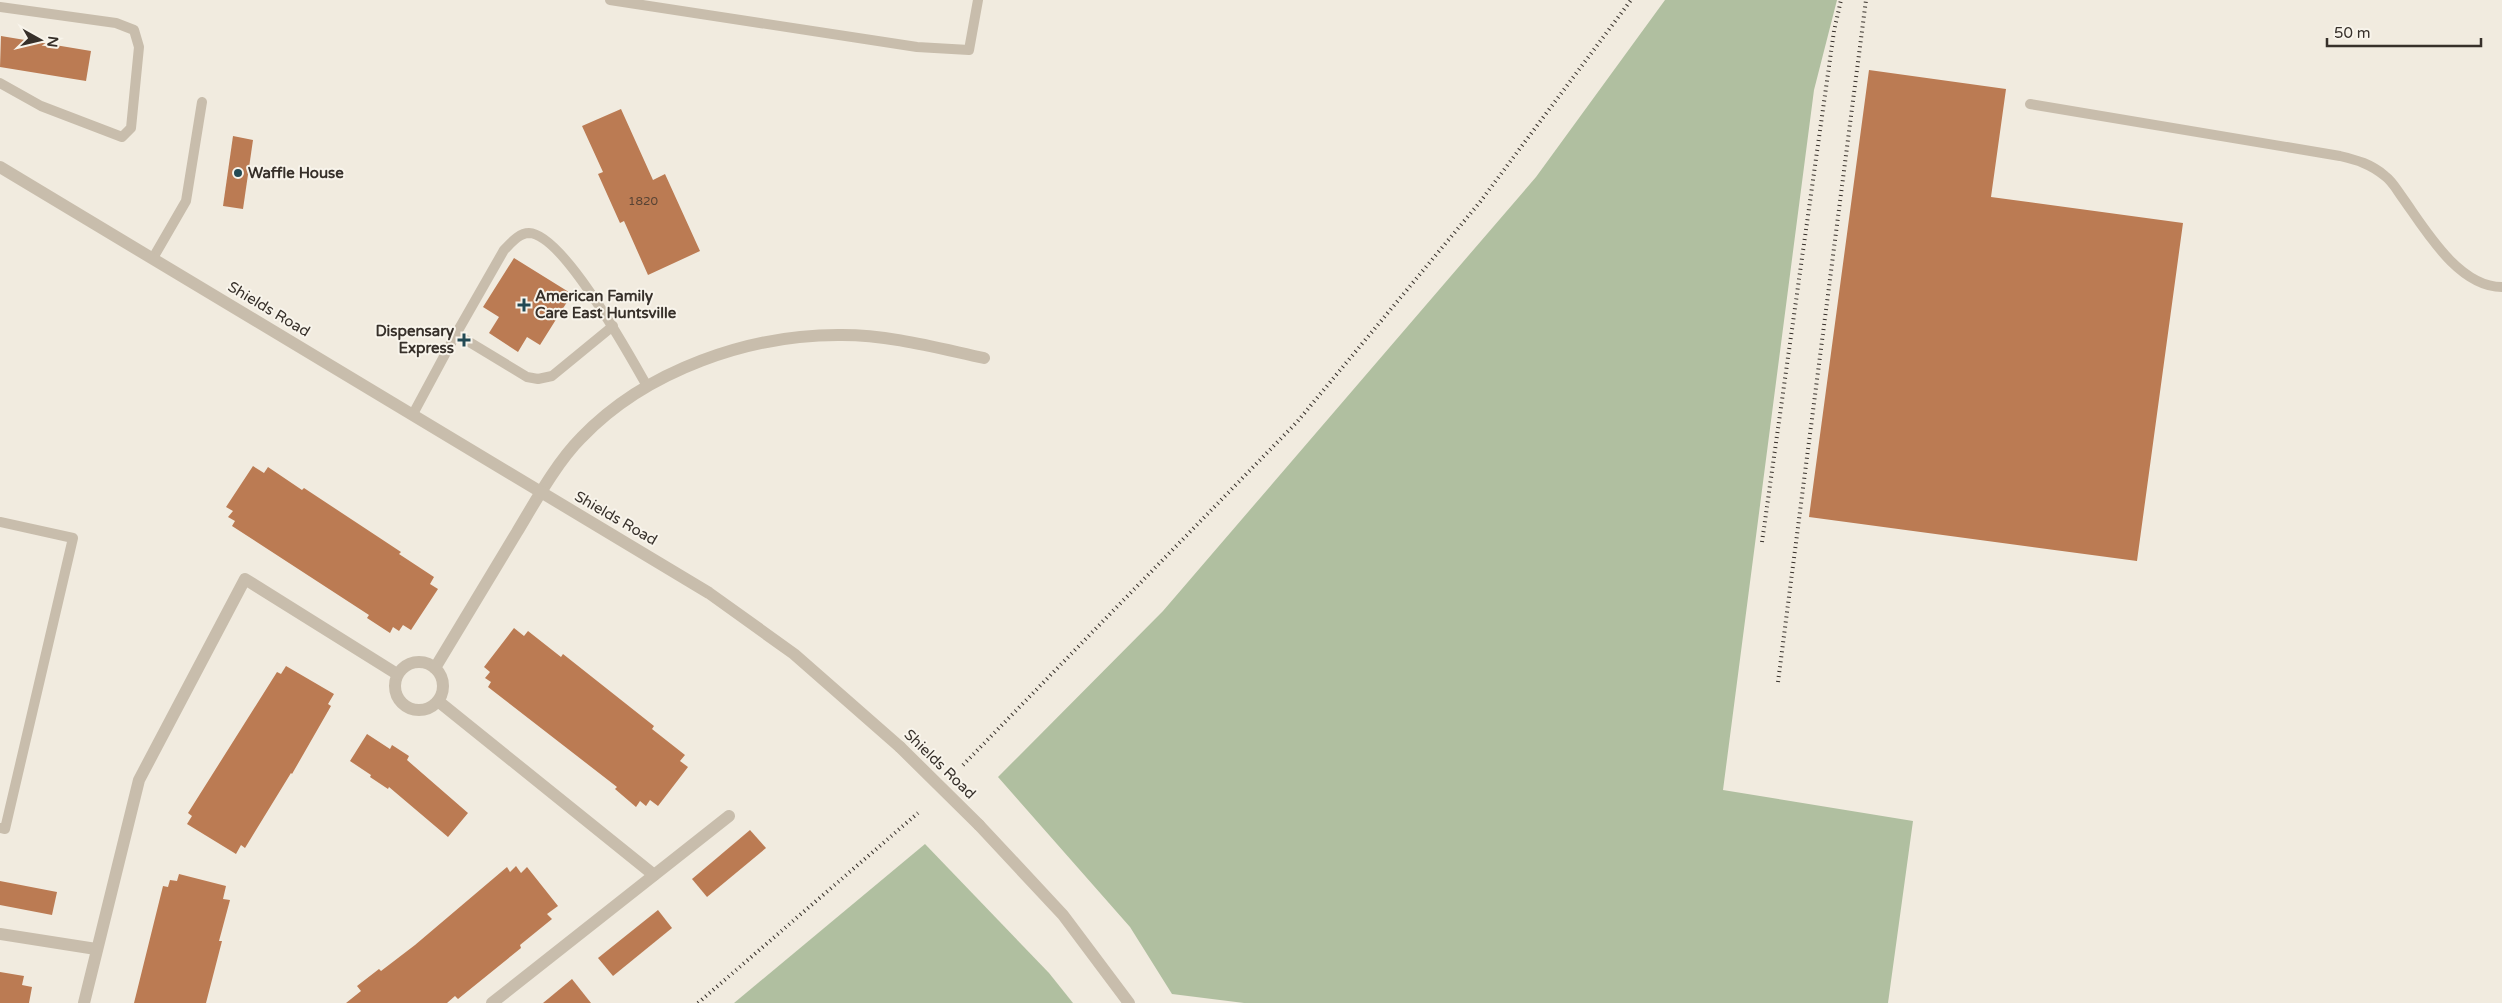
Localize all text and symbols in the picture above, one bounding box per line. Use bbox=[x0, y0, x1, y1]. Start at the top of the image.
north arrow bbox=[15, 15, 65, 65]
scale bar bbox=[2327, 15, 2481, 47]
text: 50 m bbox=[2334, 24, 2371, 42]
text: N bbox=[43, 35, 62, 48]
place label: Waffle House bbox=[248, 164, 344, 182]
marker: Waffle House bbox=[232, 167, 244, 179]
house number: 1820 bbox=[628, 194, 659, 208]
street label: Shields Road bbox=[225, 277, 313, 341]
place label: American Family Care East Huntsville bbox=[535, 287, 677, 322]
marker: American Family Care East Huntsville bbox=[517, 298, 531, 312]
place label: Dispensary Express bbox=[375, 322, 454, 358]
marker: Dispensary Express bbox=[458, 334, 470, 346]
street label: Shields Road bbox=[571, 487, 661, 549]
street label: Shields Road bbox=[900, 725, 980, 803]

